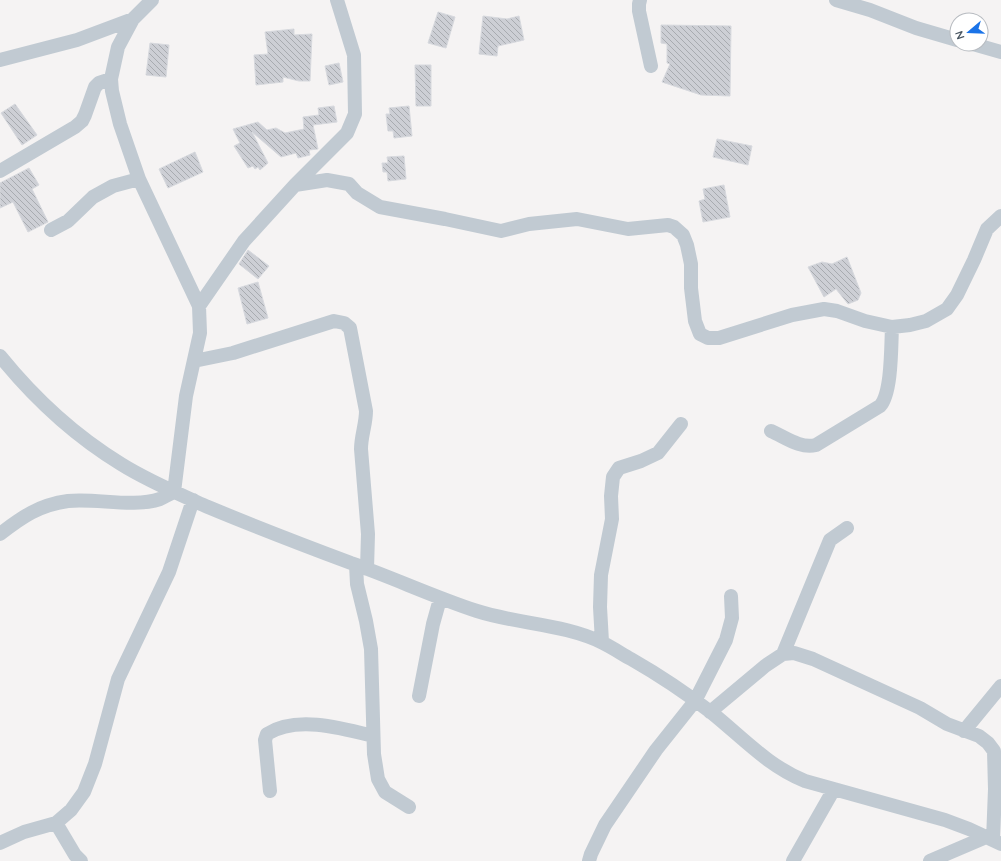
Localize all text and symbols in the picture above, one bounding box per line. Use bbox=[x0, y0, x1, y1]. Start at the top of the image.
north arrow bbox=[949, 12, 989, 52]
text: N bbox=[952, 29, 967, 41]

